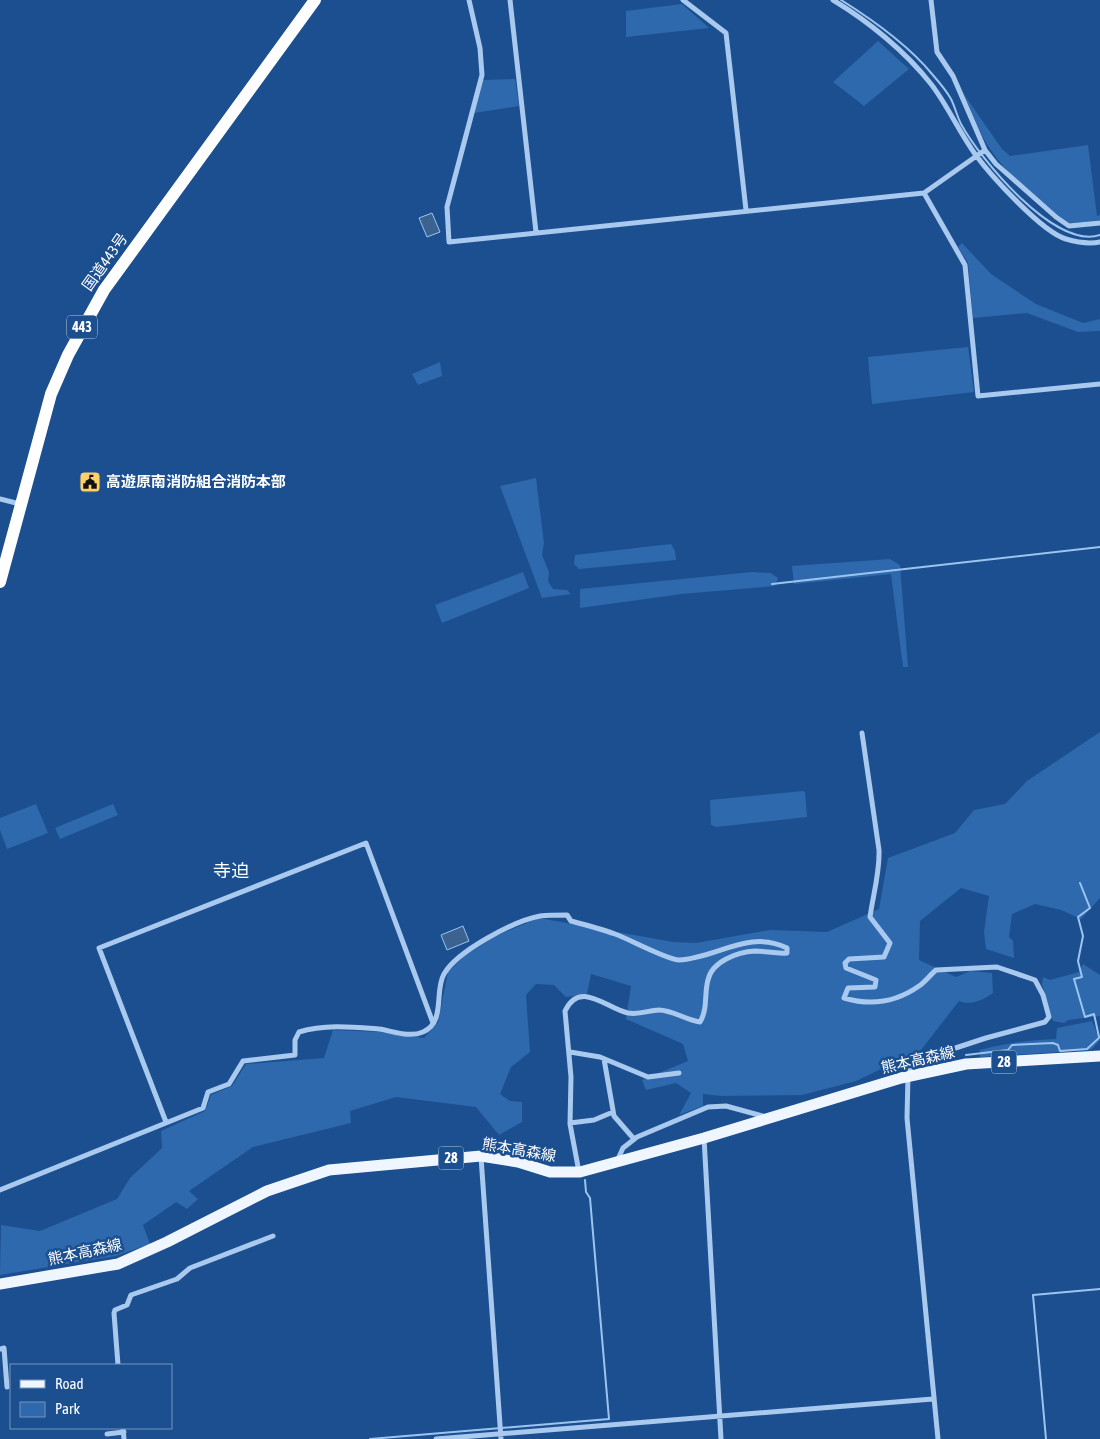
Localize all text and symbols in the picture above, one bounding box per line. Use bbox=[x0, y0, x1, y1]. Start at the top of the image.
street label: 国道443号 bbox=[79, 230, 131, 294]
road number: 443 bbox=[67, 316, 97, 338]
public building icon: 高遊原南消防組合消防本部 bbox=[78, 470, 102, 494]
place label: 高遊原南消防組合消防本部 bbox=[106, 473, 286, 490]
district label: 寺迫 bbox=[213, 860, 249, 881]
street label: 熊本高森線 bbox=[879, 1043, 956, 1076]
road number: 28 bbox=[992, 1050, 1016, 1074]
street label: 熊本高森線 bbox=[481, 1135, 558, 1164]
road number: 28 bbox=[438, 1146, 464, 1170]
street label: 熊本高森線 bbox=[46, 1235, 123, 1268]
legend bbox=[10, 1364, 172, 1429]
text: Road bbox=[55, 1375, 84, 1392]
text: Park bbox=[55, 1400, 80, 1417]

